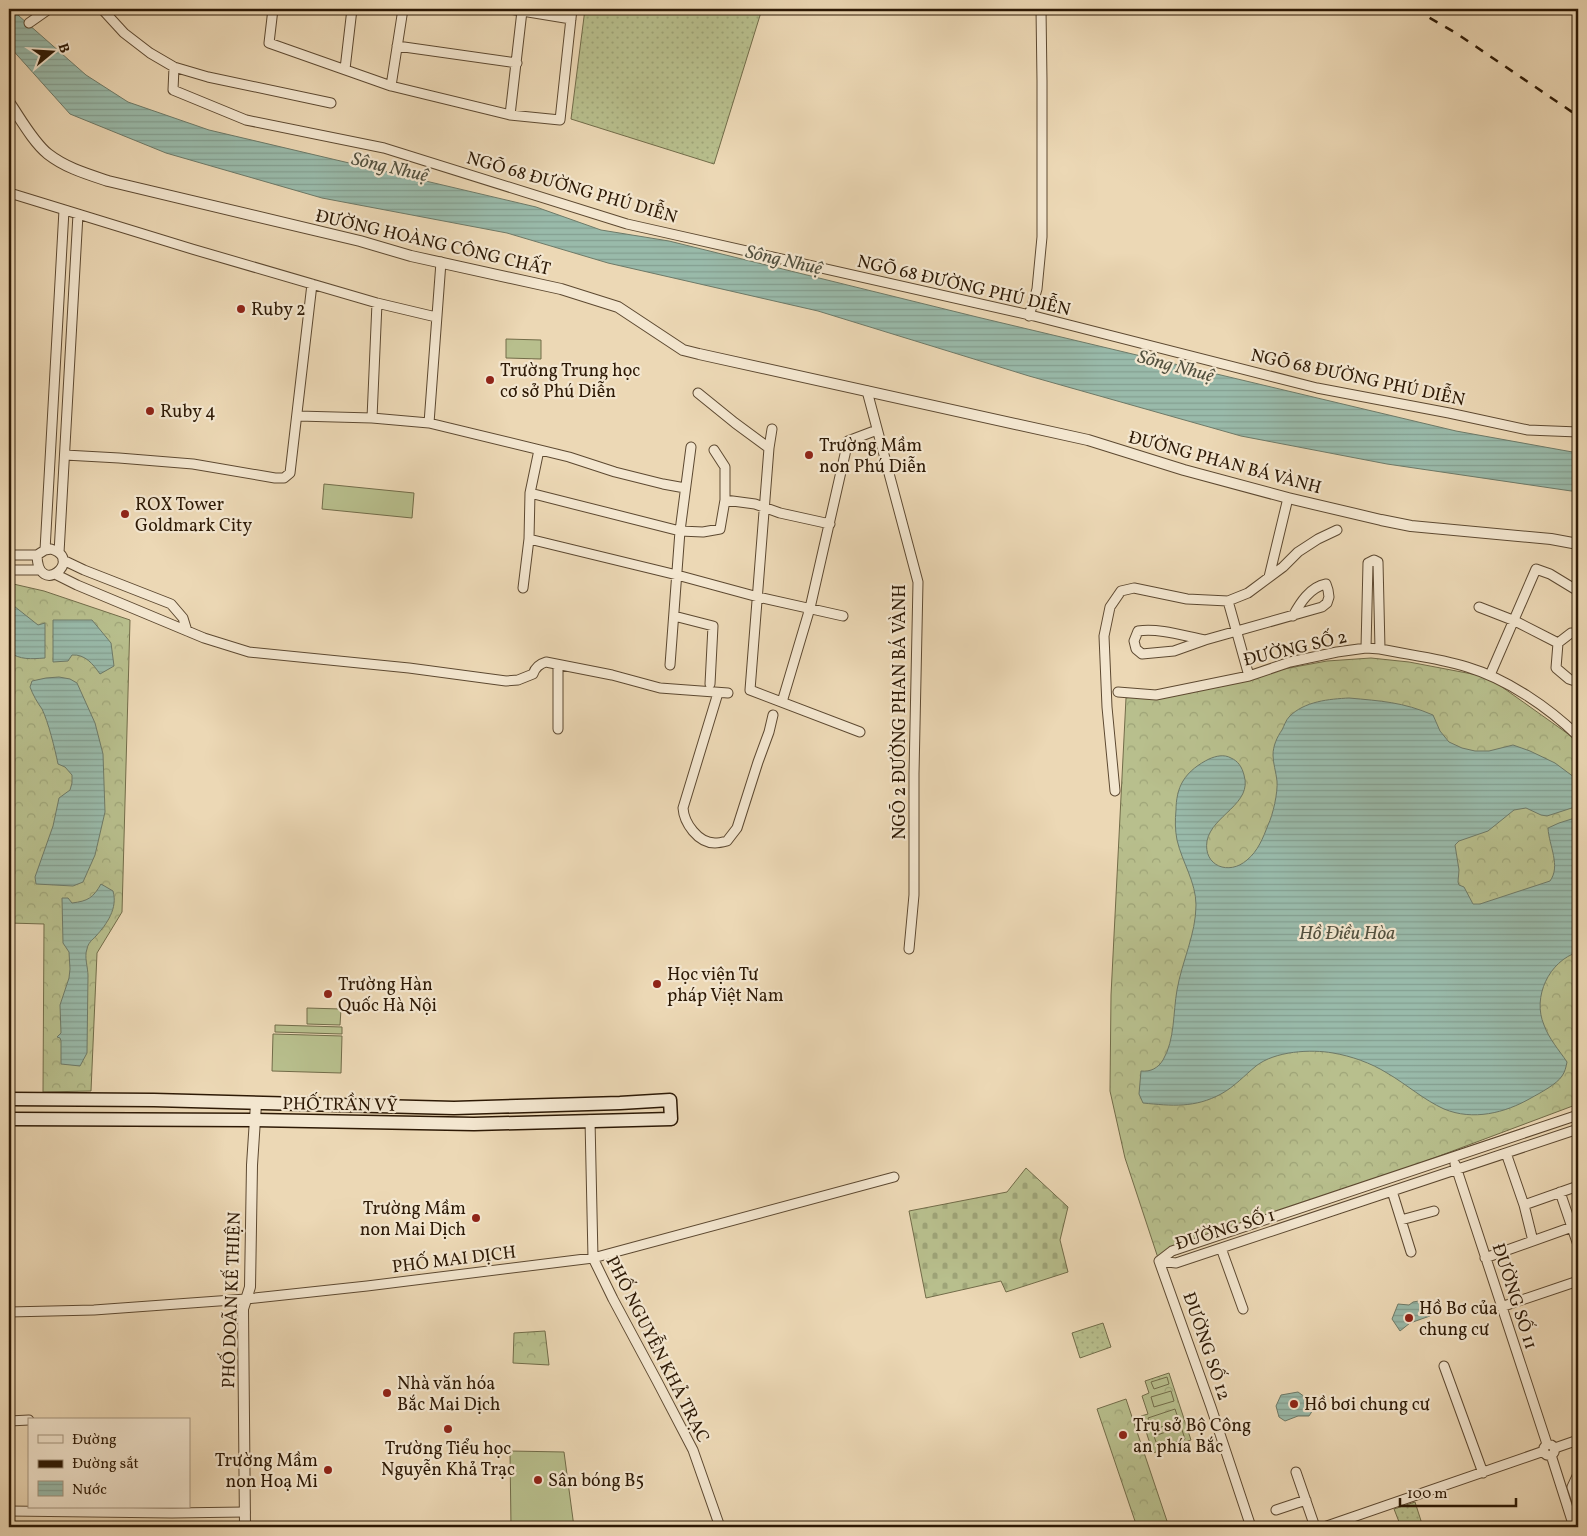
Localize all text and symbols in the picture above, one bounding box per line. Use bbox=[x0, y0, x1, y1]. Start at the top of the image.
north arrow bbox=[28, 28, 78, 78]
text: B bbox=[52, 41, 73, 56]
street label: NGÕ 68 ĐƯỜNG PHÚ DIỄN bbox=[463, 143, 681, 231]
water label: Sông Nhuệ bbox=[349, 147, 431, 190]
street label: ĐƯỜNG HOÀNG CÔNG CHẤT bbox=[313, 202, 554, 283]
water label: Sông Nhuệ bbox=[743, 240, 825, 283]
street label: NGÕ 68 ĐƯỜNG PHÚ DIỄN bbox=[855, 246, 1074, 323]
place label: Ruby 2 bbox=[251, 298, 306, 323]
marker: Ruby 2 bbox=[235, 303, 247, 315]
street label: NGÕ 68 ĐƯỜNG PHÚ DIỄN bbox=[1248, 340, 1468, 413]
water label: Sông Nhuệ bbox=[1134, 344, 1218, 390]
place label: Trường Trung học cơ sở Phú Diễn bbox=[500, 359, 640, 405]
marker: Trường Trung học cơ sở Phú Diễn bbox=[484, 374, 496, 386]
place label: Ruby 4 bbox=[160, 400, 216, 425]
marker: Ruby 4 bbox=[144, 405, 156, 417]
street label: ĐƯỜNG PHAN BÁ VÀNH bbox=[1125, 425, 1324, 501]
place label: Trường Mầm non Phú Diễn bbox=[819, 434, 927, 480]
marker: Trường Mầm non Phú Diễn bbox=[803, 449, 815, 461]
place label: ROX Tower Goldmark City bbox=[135, 493, 252, 539]
marker: ROX Tower Goldmark City bbox=[119, 508, 131, 520]
street label: NGÕ 2 ĐƯỜNG PHAN BÁ VÀNH bbox=[887, 584, 913, 840]
street label: ĐƯỜNG SỐ 2 bbox=[1240, 623, 1350, 674]
water label: Hồ Điều Hòa bbox=[1299, 921, 1395, 947]
place label: Học viện Tư pháp Việt Nam bbox=[667, 963, 784, 1009]
place label: Trường Hàn Quốc Hà Nội bbox=[338, 973, 437, 1019]
marker: Học viện Tư pháp Việt Nam bbox=[651, 978, 663, 990]
marker: Trường Hàn Quốc Hà Nội bbox=[322, 988, 334, 1000]
street label: PHỐ TRẦN VỸ bbox=[282, 1089, 398, 1119]
place label: Trường Mầm non Mai Dịch bbox=[360, 1197, 466, 1243]
street label: ĐƯỜNG SỐ 1 bbox=[1172, 1201, 1278, 1257]
street label: PHỐ DOÃN KẾ THIỆN bbox=[215, 1211, 248, 1389]
marker: Trường Mầm non Mai Dịch bbox=[470, 1212, 482, 1224]
street label: PHỐ MAI DỊCH bbox=[390, 1238, 518, 1281]
street label: ĐƯỜNG SỐ 11 bbox=[1485, 1240, 1544, 1353]
street label: PHỐ NGUYỄN KHẢ TRẠC bbox=[599, 1250, 718, 1447]
street label: ĐƯỜNG SỐ 12 bbox=[1175, 1288, 1238, 1404]
place label: Hồ Bơ của chung cư bbox=[1419, 1297, 1498, 1343]
marker: Hồ Bơ của chung cư bbox=[1403, 1312, 1415, 1324]
place label: Nhà văn hóa Bắc Mai Dịch bbox=[397, 1372, 501, 1418]
marker: Nhà văn hóa Bắc Mai Dịch bbox=[381, 1387, 393, 1399]
place label: Hồ bơi chung cư bbox=[1304, 1393, 1430, 1418]
marker: Hồ bơi chung cư bbox=[1288, 1398, 1300, 1410]
place label: Trụ sở Bộ Công an phía Bắc bbox=[1133, 1414, 1251, 1460]
legend bbox=[28, 1418, 190, 1508]
marker: Trường Tiểu học Nguyễn Khả Trạc bbox=[442, 1423, 454, 1435]
marker: Trụ sở Bộ Công an phía Bắc bbox=[1117, 1429, 1129, 1441]
text: Đường bbox=[72, 1430, 117, 1451]
place label: Trường Tiểu học Nguyễn Khả Trạc bbox=[381, 1437, 515, 1483]
place label: Trường Mầm non Hoạ Mi bbox=[215, 1449, 318, 1495]
text: Đường sắt bbox=[72, 1454, 139, 1475]
marker: Trường Mầm non Hoạ Mi bbox=[322, 1464, 334, 1476]
place label: Sân bóng B5 bbox=[548, 1469, 644, 1494]
marker: Sân bóng B5 bbox=[532, 1474, 544, 1486]
scale bar bbox=[1400, 1476, 1516, 1508]
text: Nước bbox=[72, 1480, 107, 1501]
text: 100 m bbox=[1407, 1484, 1447, 1505]

